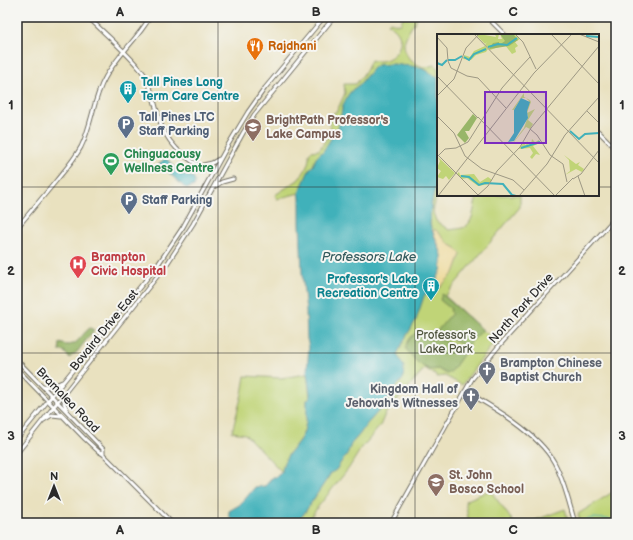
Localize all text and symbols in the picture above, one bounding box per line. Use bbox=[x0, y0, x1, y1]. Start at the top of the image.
text: A bbox=[115, 4, 124, 20]
text: B bbox=[311, 4, 321, 20]
text: C bbox=[508, 4, 518, 20]
inset map bbox=[437, 34, 599, 196]
restaurant icon: Rajdhani bbox=[245, 36, 265, 61]
place label: Rajdhani bbox=[268, 39, 316, 54]
place label: Tall Pines Long Term Care Centre bbox=[141, 75, 239, 104]
building icon: Tall Pines Long Term Care Centre bbox=[118, 79, 138, 104]
text: 1 bbox=[8, 97, 14, 113]
text: 1 bbox=[619, 97, 625, 113]
place label: Tall Pines LTC Staff Parking bbox=[139, 110, 215, 139]
place label: BrightPath Professor's Lake Campus bbox=[266, 113, 389, 142]
parking icon: Tall Pines LTC Staff Parking bbox=[116, 114, 136, 139]
school or university icon: BrightPath Professor's Lake Campus bbox=[243, 117, 263, 142]
place label: Chinguacousy Wellness Centre bbox=[124, 147, 214, 176]
sports icon: Chinguacousy Wellness Centre bbox=[101, 151, 121, 176]
parking icon: Staff Parking bbox=[119, 190, 139, 215]
place label: Staff Parking bbox=[142, 193, 213, 208]
water label: Professors Lake bbox=[322, 249, 417, 265]
place label: Brampton Civic Hospital bbox=[91, 250, 166, 279]
hospital icon: Brampton Civic Hospital bbox=[68, 254, 88, 279]
text: 2 bbox=[7, 263, 15, 279]
text: 2 bbox=[618, 263, 626, 279]
street label: North Park Drive bbox=[486, 270, 557, 347]
place label: Professor's Lake Recreation Centre bbox=[317, 272, 418, 301]
building icon: Professor's Lake Recreation Centre bbox=[421, 276, 441, 301]
street label: Bovaird Drive East bbox=[67, 286, 142, 374]
park label: Professor's Lake Park bbox=[416, 328, 476, 357]
place label: Brampton Chinese Baptist Church bbox=[500, 356, 602, 385]
church icon: Brampton Chinese Baptist Church bbox=[477, 360, 497, 385]
street label: Bramalea Road bbox=[33, 365, 102, 436]
place label: Kingdom Hall of Jehovah's Witnesses bbox=[346, 382, 459, 411]
church icon: Kingdom Hall of Jehovah's Witnesses bbox=[461, 386, 481, 411]
text: 3 bbox=[7, 428, 15, 444]
text: 3 bbox=[618, 428, 626, 444]
north arrow bbox=[34, 466, 74, 506]
place label: St. John Bosco School bbox=[449, 468, 524, 497]
text: N bbox=[50, 470, 58, 483]
school or university icon: St. John Bosco School bbox=[426, 472, 446, 497]
text: A bbox=[115, 522, 124, 538]
text: B bbox=[311, 522, 321, 538]
text: C bbox=[508, 522, 518, 538]

